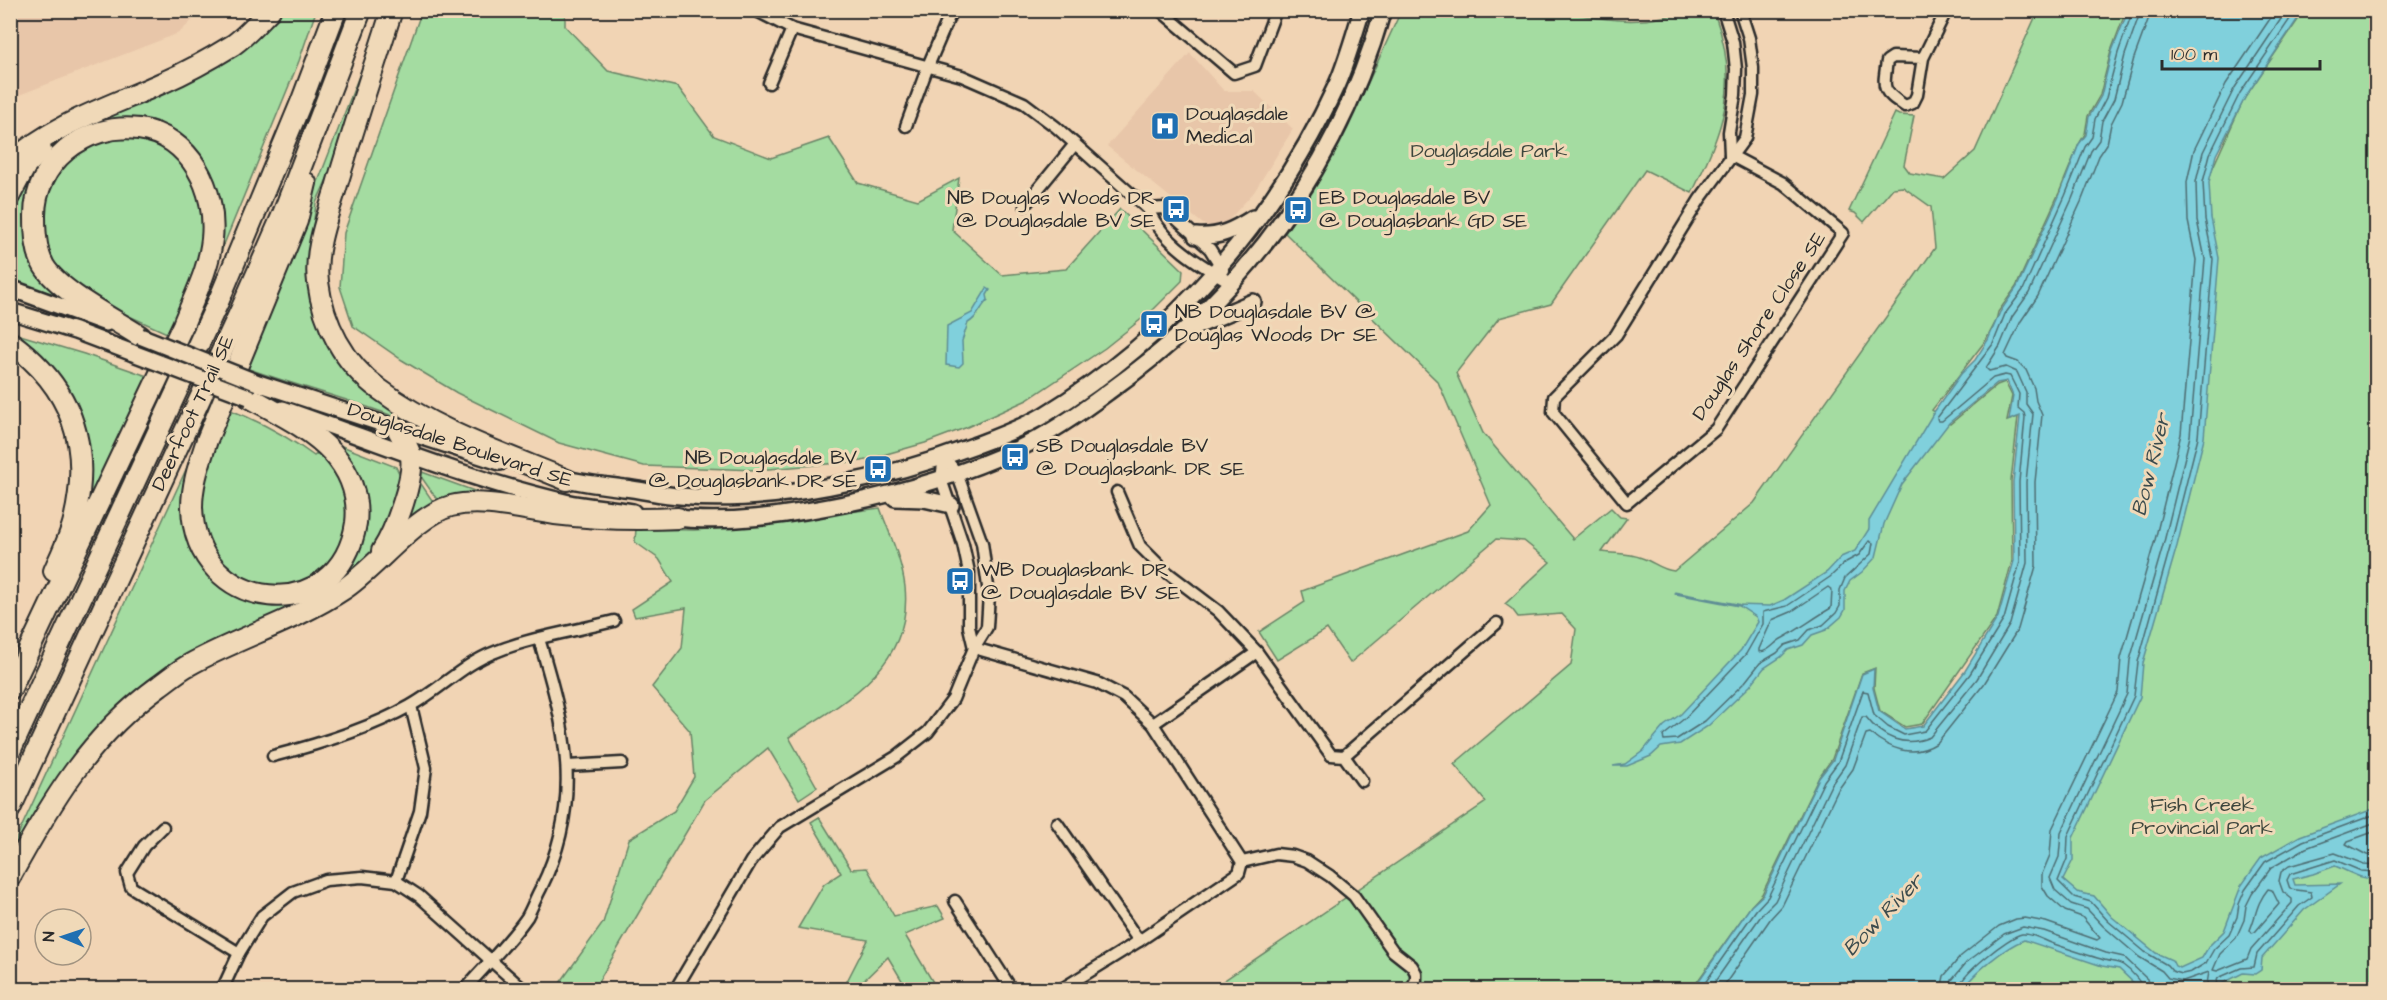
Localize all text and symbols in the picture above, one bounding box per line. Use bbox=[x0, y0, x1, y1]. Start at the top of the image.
scale bar bbox=[2162, 33, 2320, 71]
text: 100 m bbox=[2171, 42, 2217, 67]
place label: Douglasdale Medical bbox=[1186, 100, 1289, 151]
hospital icon: Douglasdale Medical bbox=[1149, 110, 1181, 142]
park label: Douglasdale Park bbox=[1411, 137, 1567, 166]
place label: NB Douglas Woods DR @ Douglasdale BV SE bbox=[947, 184, 1155, 236]
place label: EB Douglasdale BV @ Douglasbank GD SE bbox=[1319, 184, 1527, 236]
bus stop icon: NB Douglas Woods DR @ Douglasdale BV SE bbox=[1160, 193, 1192, 225]
bus stop icon: EB Douglasdale BV @ Douglasbank GD SE bbox=[1282, 194, 1314, 226]
street label: Douglas Shore Close SE bbox=[1685, 226, 1834, 426]
place label: NB Douglasdale BV @ Douglas Woods Dr SE bbox=[1175, 298, 1378, 350]
bus stop icon: NB Douglasdale BV @ Douglas Woods Dr SE bbox=[1138, 308, 1170, 340]
street label: Deerfoot Trail SE bbox=[145, 331, 241, 495]
street label: Douglasdale Boulevard SE bbox=[344, 395, 576, 496]
water label: Bow River bbox=[2124, 409, 2178, 519]
place label: SB Douglasdale BV @ Douglasbank DR SE bbox=[1036, 432, 1245, 484]
bus stop icon: SB Douglasdale BV @ Douglasbank DR SE bbox=[999, 441, 1031, 473]
place label: NB Douglasdale BV @ Douglasbank DR SE bbox=[648, 444, 857, 496]
bus stop icon: NB Douglasdale BV @ Douglasbank DR SE bbox=[862, 453, 894, 485]
place label: WB Douglasbank DR @ Douglasdale BV SE bbox=[981, 556, 1180, 608]
bus stop icon: WB Douglasbank DR @ Douglasdale BV SE bbox=[944, 565, 976, 597]
park label: Fish Creek Provincial Park bbox=[2131, 791, 2273, 842]
water label: Bow River bbox=[1836, 866, 1931, 963]
north arrow bbox=[33, 907, 93, 967]
text: N bbox=[38, 931, 60, 942]

